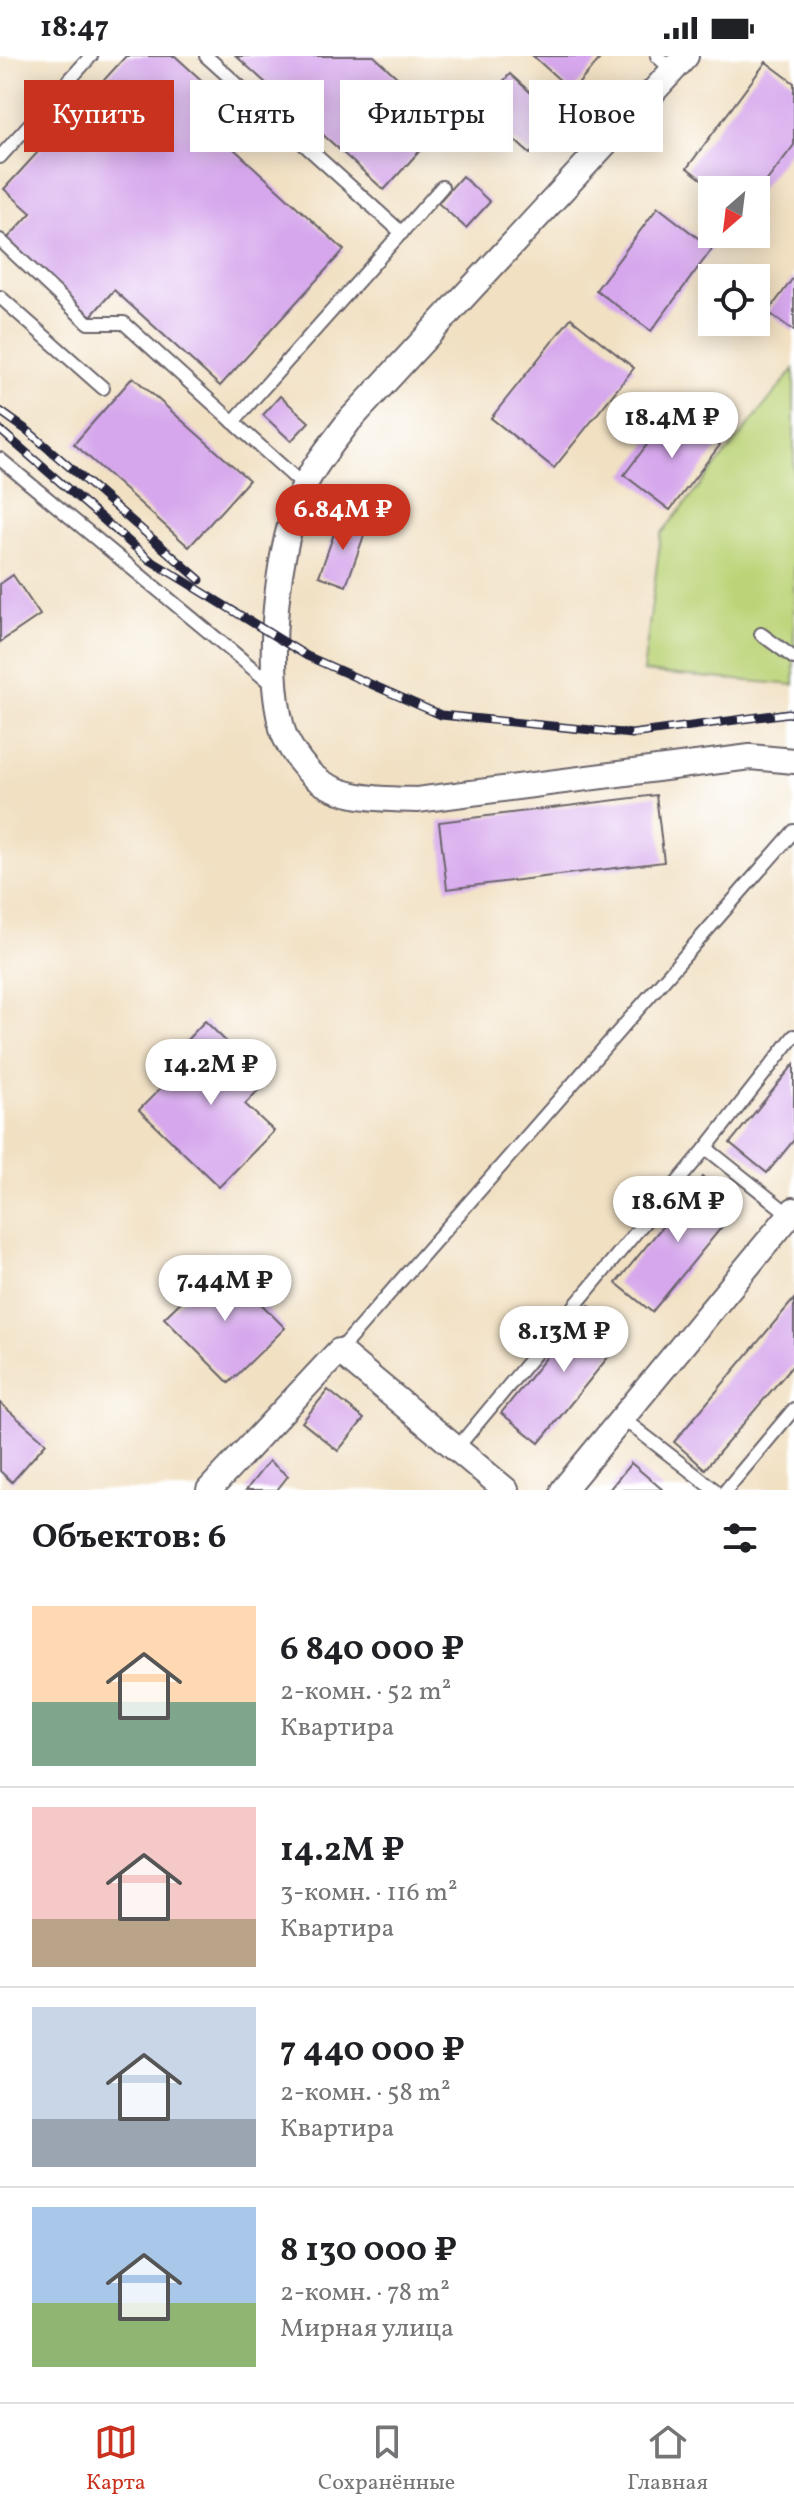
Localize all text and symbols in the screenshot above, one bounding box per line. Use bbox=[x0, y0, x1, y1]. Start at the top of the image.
text: 18:47 bbox=[40, 7, 109, 49]
chip: Купить bbox=[24, 80, 174, 152]
chip: Снять bbox=[190, 80, 324, 152]
chip: Фильтры bbox=[340, 80, 513, 152]
chip: Новое bbox=[529, 80, 663, 152]
north arrow bbox=[698, 176, 770, 248]
map controls bbox=[698, 176, 770, 336]
button: locate bbox=[698, 264, 770, 336]
pin: 18.4M ₽ bbox=[598, 392, 746, 460]
text: 18.4M ₽ bbox=[624, 400, 720, 436]
pin: 6.84M ₽ bbox=[269, 484, 417, 552]
text: 6.84M ₽ bbox=[293, 492, 393, 528]
pin: 14.2M ₽ bbox=[137, 1039, 285, 1107]
text: 14.2M ₽ bbox=[163, 1047, 259, 1083]
pin: 18.6M ₽ bbox=[604, 1176, 752, 1244]
text: 18.6M ₽ bbox=[631, 1184, 725, 1220]
pin: 7.44M ₽ bbox=[151, 1255, 299, 1323]
text: 7.44M ₽ bbox=[177, 1263, 273, 1299]
pin: 8.13M ₽ bbox=[490, 1306, 638, 1374]
text: 8.13M ₽ bbox=[517, 1314, 611, 1350]
text: Объектов: 6 bbox=[32, 1515, 227, 1562]
icon: filters bbox=[718, 1516, 762, 1560]
text: 6 840 000 ₽ bbox=[280, 1627, 464, 1674]
icon: home bbox=[96, 1638, 192, 1734]
text: 2-комн. · 52 m² bbox=[280, 1674, 451, 1710]
text: Квартира bbox=[280, 1710, 394, 1746]
text: 14.2M ₽ bbox=[280, 1828, 405, 1875]
icon: home bbox=[96, 1839, 192, 1935]
text: 3-комн. · 116 m² bbox=[280, 1875, 458, 1911]
text: Квартира bbox=[280, 1911, 394, 1947]
text: 7 440 000 ₽ bbox=[280, 2028, 465, 2075]
icon: home bbox=[96, 2039, 192, 2135]
text: 2-комн. · 58 m² bbox=[280, 2075, 451, 2111]
text: Квартира bbox=[280, 2111, 394, 2147]
text: 8 130 000 ₽ bbox=[280, 2228, 457, 2275]
icon: home bbox=[96, 2239, 192, 2335]
text: 2-комн. · 78 m² bbox=[280, 2275, 450, 2311]
text: Мирная улица bbox=[280, 2311, 454, 2347]
tab: Карта bbox=[86, 2420, 146, 2499]
tab: Сохранённые bbox=[318, 2420, 455, 2499]
tab: Главная bbox=[627, 2420, 708, 2499]

